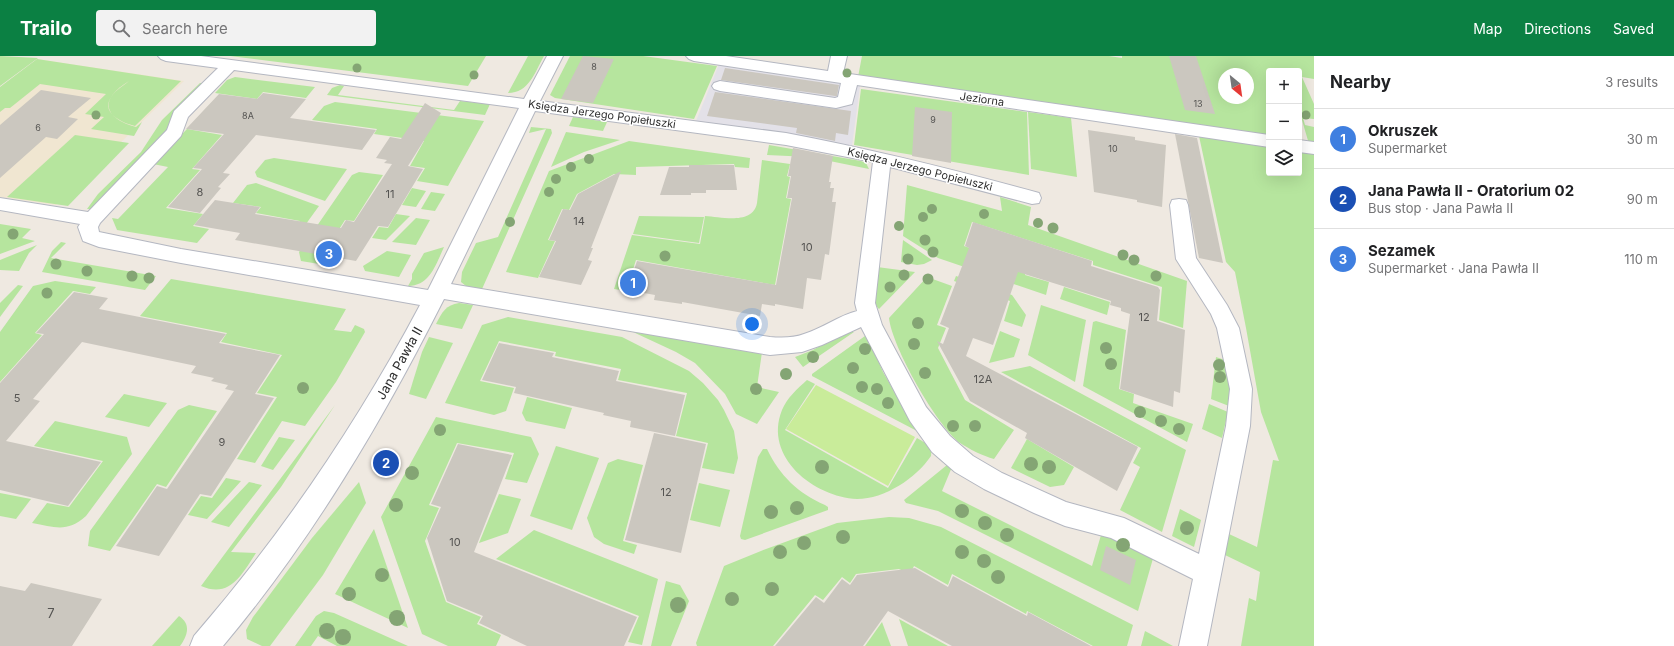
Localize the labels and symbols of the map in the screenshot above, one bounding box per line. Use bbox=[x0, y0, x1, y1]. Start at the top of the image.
house number: 8 bbox=[591, 61, 597, 72]
north arrow bbox=[1218, 68, 1254, 104]
street label: Jeziorna bbox=[959, 89, 1005, 109]
street label: Księdza Jerzego Popiełuszki bbox=[527, 97, 677, 131]
house number: 13 bbox=[1193, 98, 1203, 109]
house number: 8A bbox=[242, 110, 254, 121]
house number: 9 bbox=[930, 114, 936, 125]
house number: 6 bbox=[35, 122, 41, 133]
house number: 10 bbox=[1108, 143, 1118, 154]
street label: Księdza Jerzego Popiełuszki bbox=[846, 144, 994, 194]
house number: 8 bbox=[197, 185, 204, 199]
house number: 11 bbox=[386, 187, 394, 201]
house number: 14 bbox=[573, 214, 585, 228]
pin: 3 bbox=[316, 239, 342, 269]
house number: 10 bbox=[801, 240, 813, 254]
pin: 1 bbox=[620, 268, 646, 298]
house number: 12 bbox=[1138, 310, 1150, 324]
your location bbox=[742, 314, 762, 334]
street label: Jana Pawła II bbox=[372, 324, 426, 402]
house number: 12A bbox=[974, 372, 993, 386]
house number: 5 bbox=[14, 391, 21, 405]
house number: 9 bbox=[219, 435, 226, 449]
pin: 2 bbox=[373, 448, 399, 478]
house number: 12 bbox=[660, 485, 672, 499]
house number: 10 bbox=[449, 535, 461, 549]
house number: 7 bbox=[47, 605, 55, 621]

